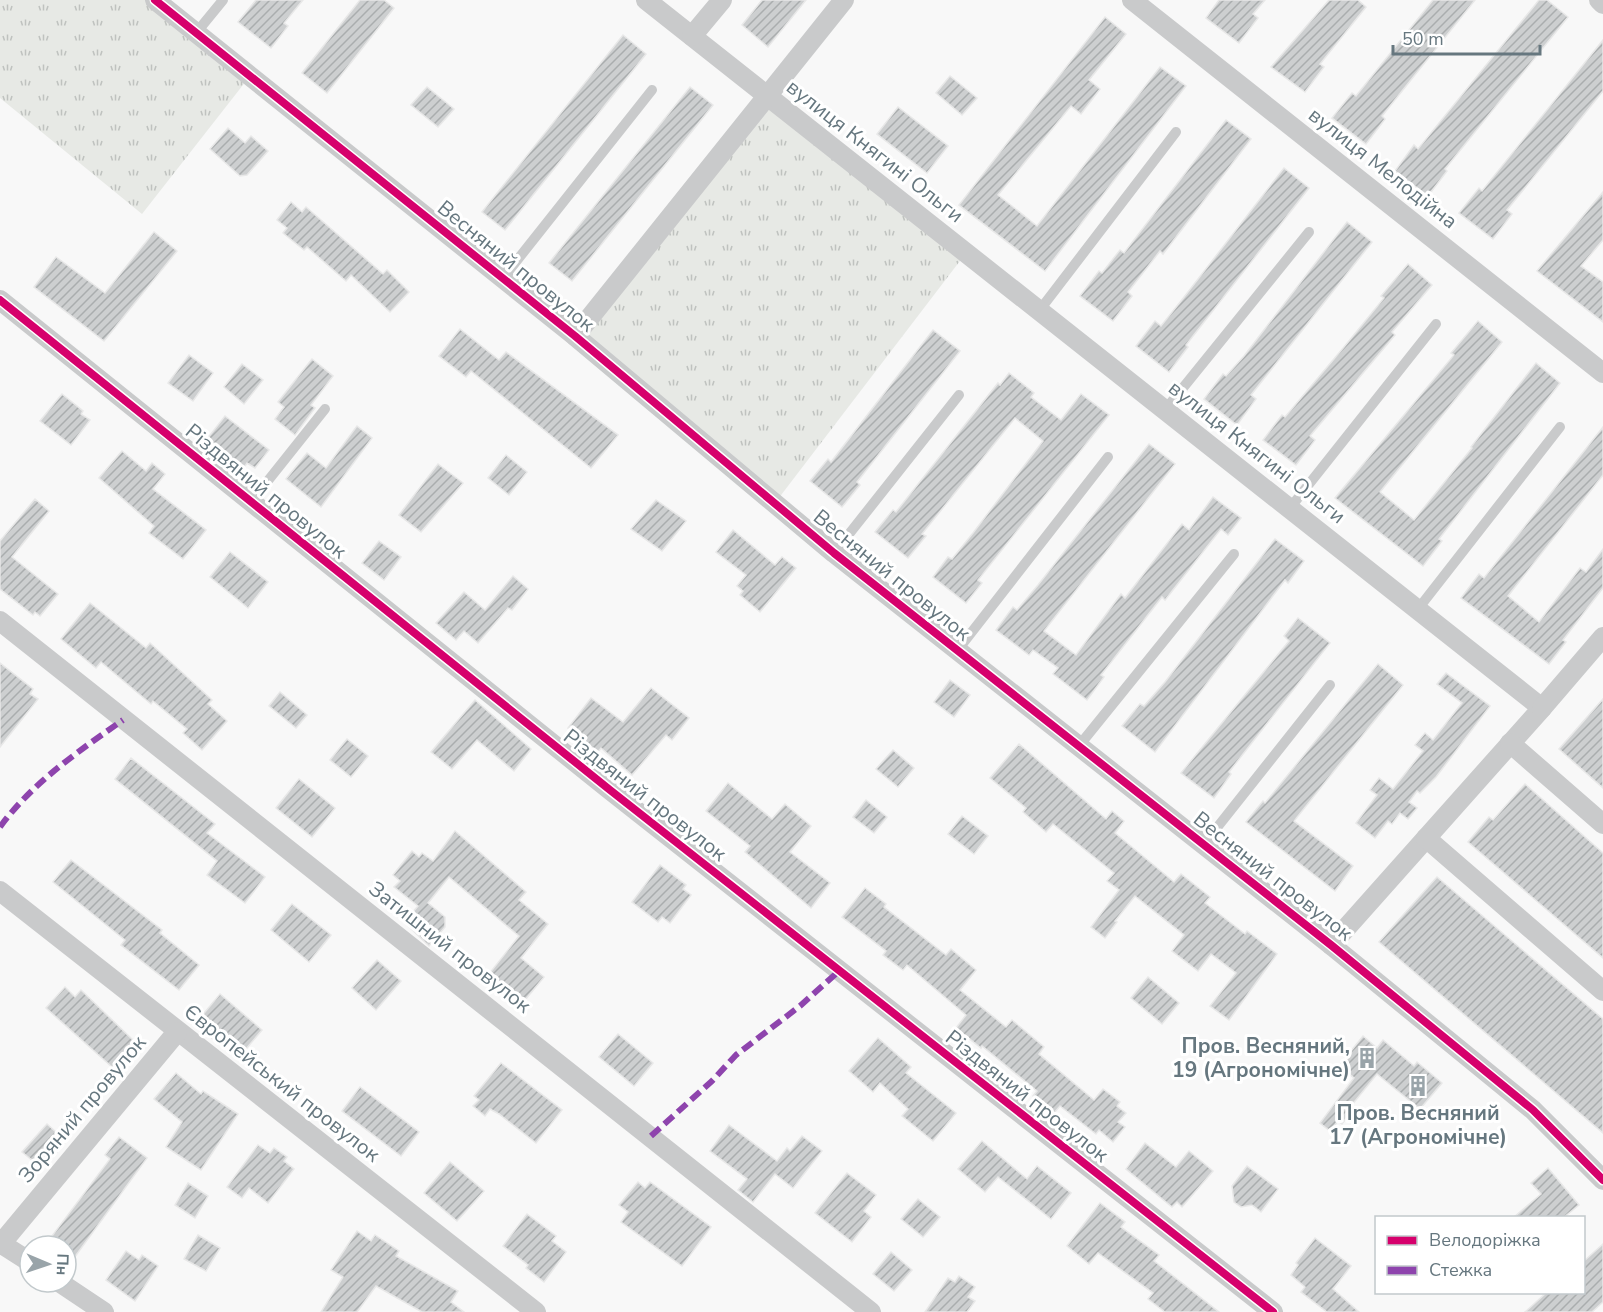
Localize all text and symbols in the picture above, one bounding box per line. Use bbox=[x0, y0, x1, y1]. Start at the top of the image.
scale bar bbox=[1393, 18, 1540, 56]
text: 50 m bbox=[1402, 27, 1444, 51]
street label: вулиця Княгині Ольги bbox=[781, 73, 969, 229]
street label: вулиця Мелодійна bbox=[1303, 101, 1463, 235]
street label: Весняний провулок bbox=[431, 194, 601, 339]
street label: вулиця Княгині Ольги bbox=[1163, 374, 1351, 530]
street label: Різдвяний провулок bbox=[179, 417, 353, 565]
street label: Весняний провулок bbox=[807, 503, 977, 648]
street label: Різдвяний провулок bbox=[558, 722, 733, 868]
street label: Весняний провулок bbox=[1188, 805, 1359, 948]
street label: Затишний провулок bbox=[363, 875, 538, 1020]
street label: Європейський провулок bbox=[178, 998, 387, 1169]
street label: Різдвяний провулок bbox=[940, 1023, 1115, 1169]
street label: Зоряний провулок bbox=[12, 1028, 153, 1189]
place label: Пров. Весняний, 19 (Агрономічне) bbox=[1172, 1032, 1350, 1084]
building icon: Пров. Весняний, 19 (Агрономічне) bbox=[1355, 1046, 1379, 1070]
building icon: Пров. Весняний 17 (Агрономічне) bbox=[1406, 1074, 1430, 1098]
place label: Пров. Весняний 17 (Агрономічне) bbox=[1329, 1099, 1507, 1151]
legend bbox=[1375, 1216, 1585, 1294]
text: Велодоріжка bbox=[1429, 1228, 1541, 1252]
north arrow bbox=[18, 1234, 78, 1294]
text: Пн bbox=[51, 1253, 73, 1276]
text: Стежка bbox=[1429, 1258, 1492, 1282]

